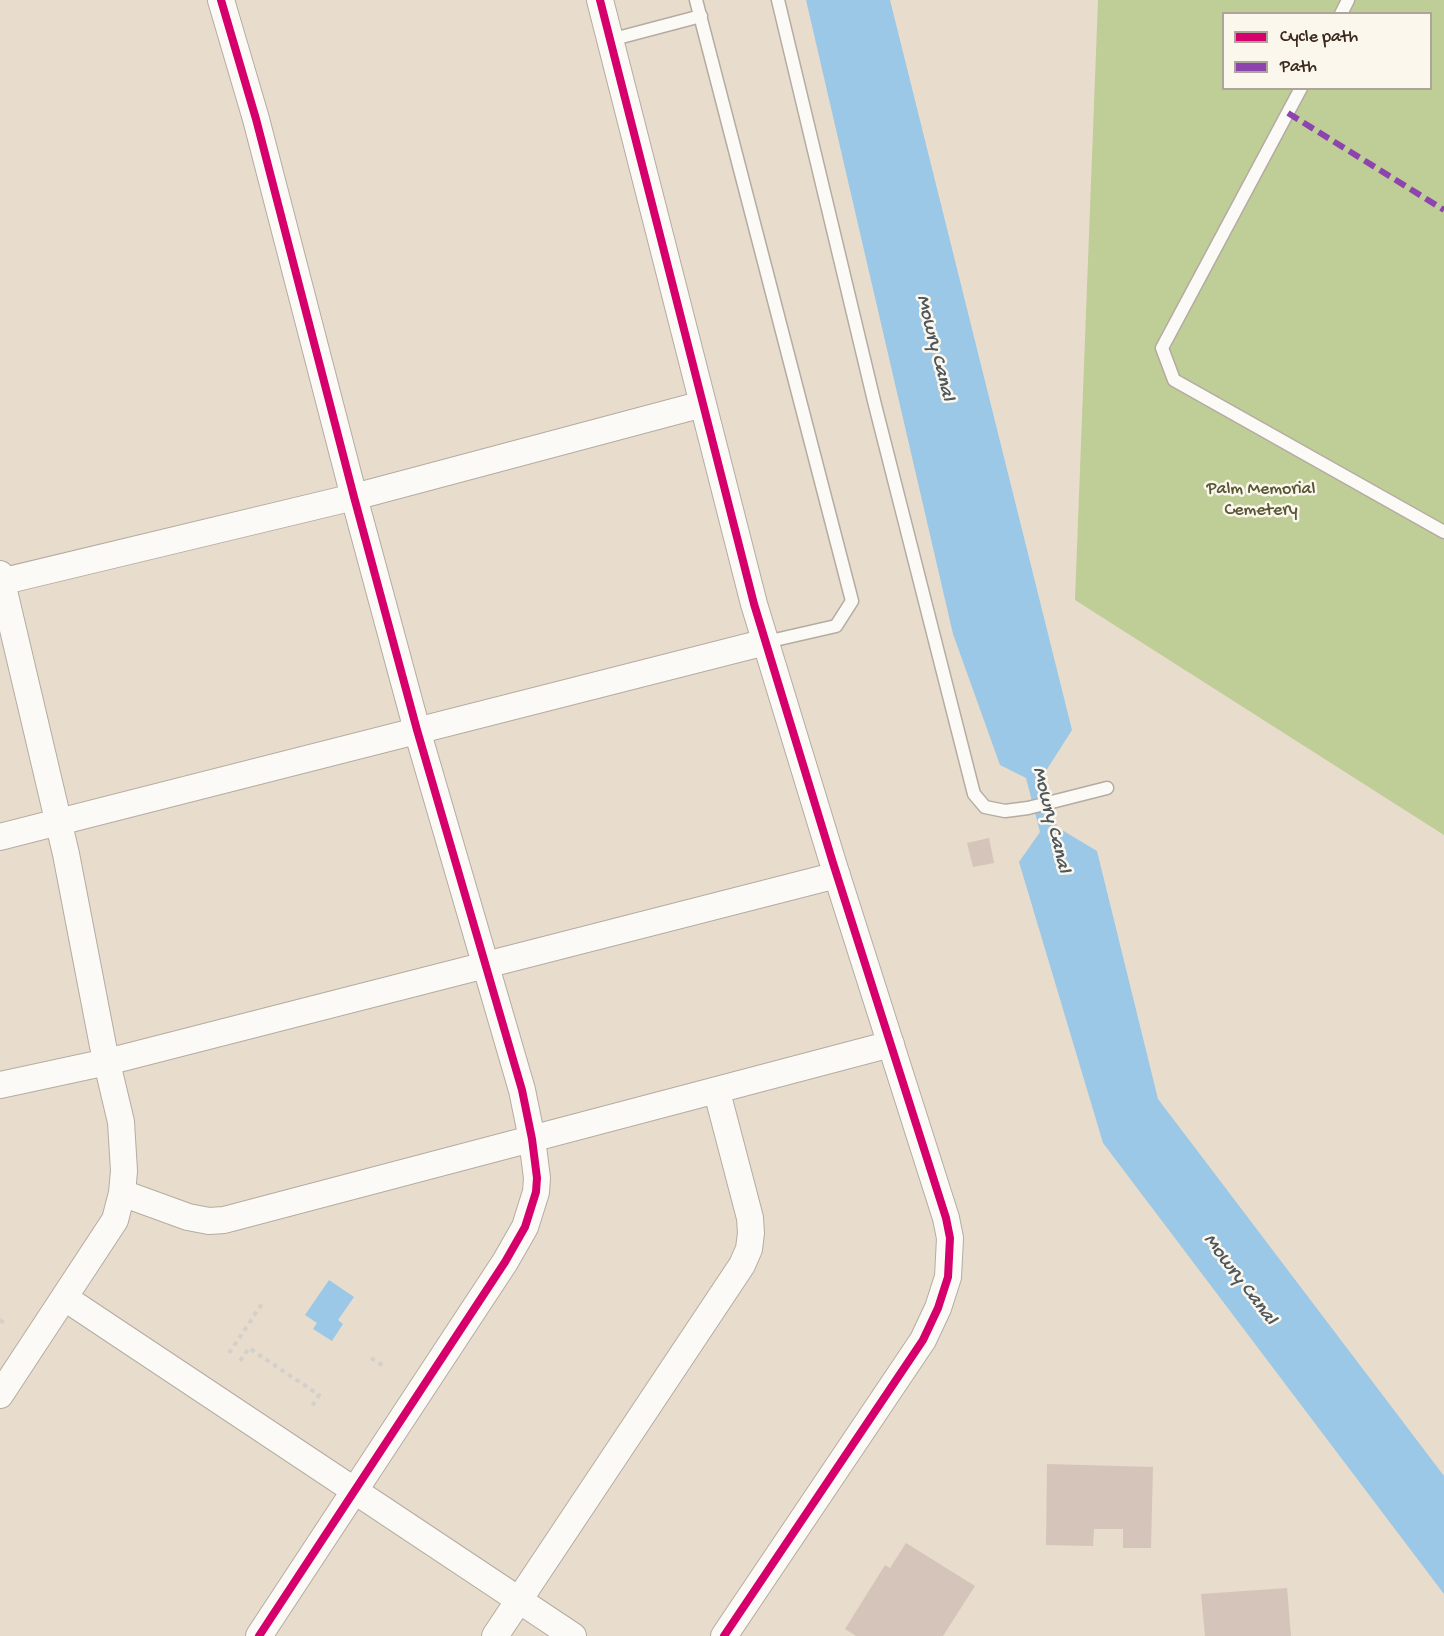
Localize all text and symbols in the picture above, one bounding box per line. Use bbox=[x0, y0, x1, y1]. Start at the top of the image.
legend bbox=[1222, 12, 1432, 90]
text: Cycle path bbox=[1280, 27, 1358, 48]
text: Path bbox=[1280, 57, 1317, 78]
water label: Mowry Canal bbox=[909, 293, 959, 403]
park label: Palm Memorial Cemetery bbox=[1206, 479, 1316, 522]
water label: Mowry Canal bbox=[1025, 765, 1075, 875]
water label: Mowry Canal bbox=[1197, 1230, 1281, 1330]

